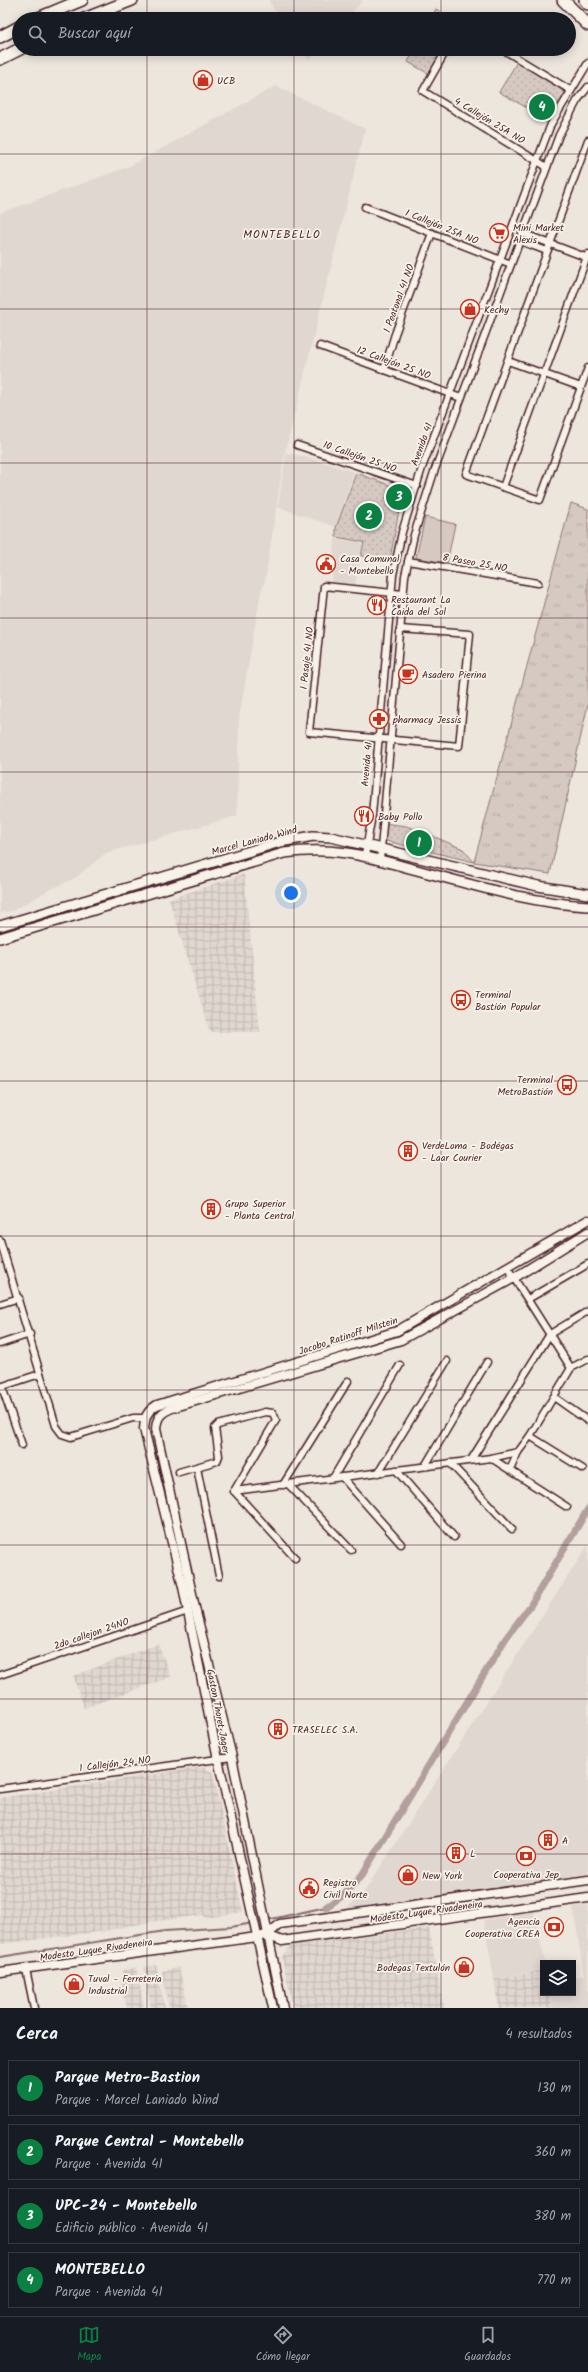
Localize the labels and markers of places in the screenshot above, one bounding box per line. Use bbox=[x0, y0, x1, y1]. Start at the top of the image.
shop icon: UCB bbox=[192, 69, 214, 91]
place label: UCB bbox=[217, 73, 235, 89]
pin: 4 bbox=[529, 92, 555, 122]
place label: Mini Market Alexis bbox=[513, 220, 564, 248]
supermarket icon: Mini Market Alexis bbox=[488, 222, 510, 244]
shop icon: Kechy bbox=[459, 298, 481, 320]
place label: Kechy bbox=[484, 302, 509, 318]
pin: 3 bbox=[386, 482, 412, 512]
pin: 2 bbox=[356, 501, 382, 531]
place label: Casa Comunal - Montebello bbox=[340, 551, 400, 579]
public building icon: Casa Comunal - Montebello bbox=[315, 553, 337, 575]
place label: Restaurant La Caida del Sol bbox=[391, 592, 451, 620]
restaurant icon: Restaurant La Caida del Sol bbox=[366, 594, 388, 616]
cafe icon: Asadero Pierina bbox=[397, 663, 419, 685]
place label: Asadero Pierina bbox=[422, 667, 487, 683]
pharmacy icon: pharmacy Jessis bbox=[368, 708, 390, 730]
place label: pharmacy Jessis bbox=[392, 712, 462, 728]
restaurant icon: Baby Pollo bbox=[353, 805, 375, 827]
place label: Baby Pollo bbox=[378, 809, 423, 825]
pin: 1 bbox=[406, 828, 432, 858]
place label: Terminal Bastión Popular bbox=[475, 987, 541, 1015]
bus stop icon: Terminal Bastión Popular bbox=[450, 989, 472, 1011]
place label: Terminal MetroBastión bbox=[497, 1072, 554, 1100]
bus stop icon: Terminal MetroBastión bbox=[556, 1074, 578, 1096]
place label: VerdeLoma - Bodégas - Laar Courier bbox=[422, 1138, 515, 1166]
building icon: VerdeLoma - Bodégas - Laar Courier bbox=[397, 1140, 419, 1162]
place label: Grupo Superior - Planta Central bbox=[225, 1196, 295, 1224]
building icon: Grupo Superior - Planta Central bbox=[200, 1198, 222, 1220]
building icon: TRASELEC S.A. bbox=[267, 1718, 289, 1740]
place label: TRASELEC S.A. bbox=[292, 1722, 358, 1738]
building icon: A bbox=[537, 1829, 559, 1851]
place label: A bbox=[562, 1833, 568, 1849]
building icon: L bbox=[445, 1842, 467, 1864]
bank icon: Cooperativa Jep bbox=[515, 1845, 537, 1867]
place label: L bbox=[470, 1846, 475, 1862]
shop icon: New York bbox=[397, 1864, 419, 1886]
place label: Cooperativa Jep bbox=[493, 1867, 559, 1883]
place label: New York bbox=[422, 1868, 463, 1884]
place label: Registro Civil Norte bbox=[323, 1875, 368, 1903]
public building icon: Registro Civil Norte bbox=[298, 1877, 320, 1899]
place label: Agencia Cooperativa CREA bbox=[465, 1914, 540, 1942]
bank icon: Agencia Cooperativa CREA bbox=[543, 1916, 565, 1938]
shop icon: Bodegas Textulón bbox=[453, 1956, 475, 1978]
place label: Bodegas Textulón bbox=[377, 1960, 450, 1976]
place label: Tuval - Ferreteria Industrial bbox=[88, 1971, 162, 1999]
shop icon: Tuval - Ferreteria Industrial bbox=[63, 1973, 85, 1995]

